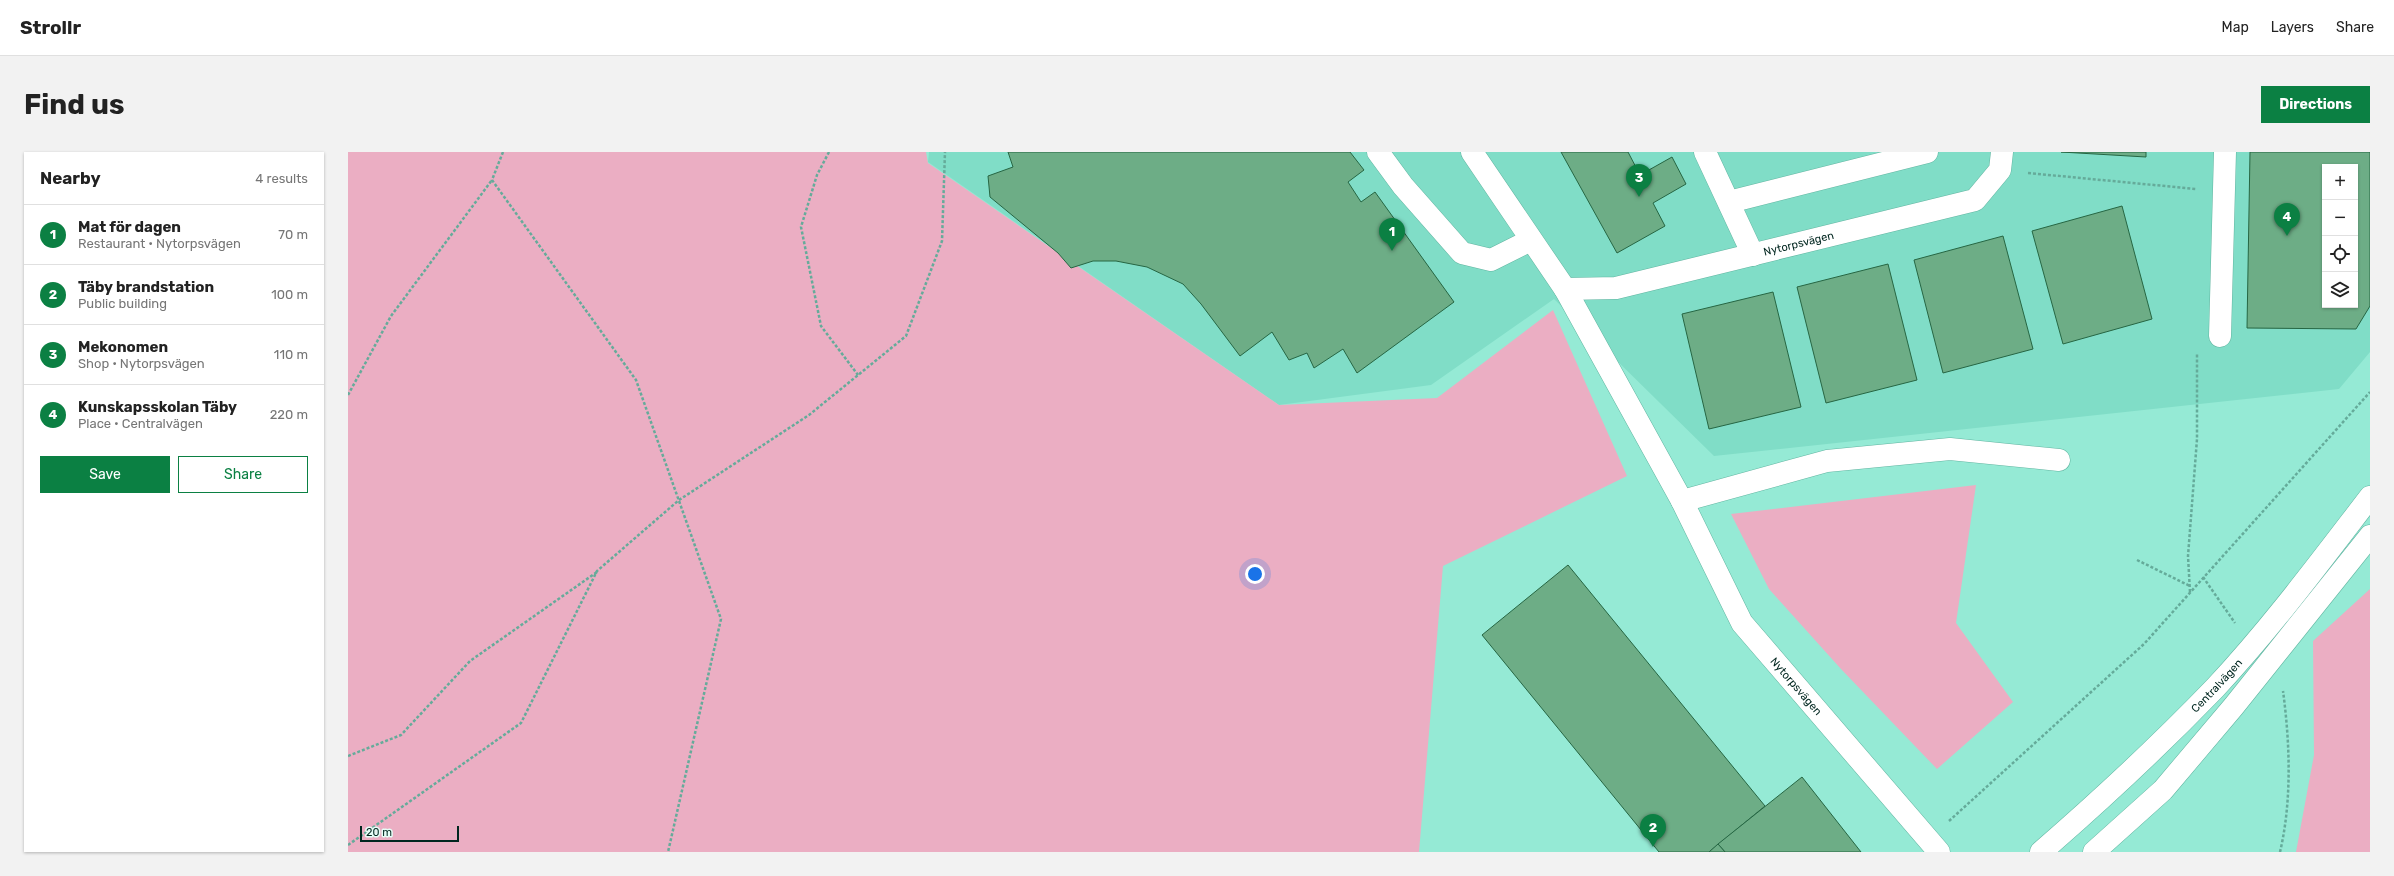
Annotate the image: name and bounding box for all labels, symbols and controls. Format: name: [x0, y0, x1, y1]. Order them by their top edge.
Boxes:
text: Strollr: [20, 16, 81, 39]
text: Map: [2222, 19, 2249, 36]
text: Layers: [2271, 19, 2314, 36]
text: Share: [2336, 19, 2374, 36]
button: Directions: [2261, 86, 2370, 123]
text: Find us: [24, 88, 124, 121]
pin: 3: [1626, 164, 1652, 197]
map controls: [2322, 164, 2358, 308]
button: +: [2322, 164, 2358, 200]
text: Nearby: [40, 168, 101, 188]
text: 4 results: [255, 171, 308, 186]
button: −: [2322, 200, 2358, 236]
pin: 4: [2274, 203, 2300, 236]
text: Mat för dagen: [78, 218, 181, 236]
pin: 1: [1379, 218, 1405, 251]
text: 1: [50, 227, 56, 242]
text: 70 m: [278, 227, 308, 242]
street label: Nytorpsvägen: [1762, 229, 1835, 259]
text: Restaurant · Nytorpsvägen: [78, 236, 241, 251]
button: locate: [2322, 236, 2358, 272]
button: layers: [2322, 272, 2358, 308]
text: Täby brandstation: [78, 278, 214, 296]
text: 2: [49, 287, 57, 302]
text: 100 m: [271, 287, 308, 302]
text: Public building: [78, 296, 167, 311]
text: Mekonomen: [78, 338, 168, 356]
text: 3: [49, 347, 57, 362]
text: 110 m: [274, 347, 308, 362]
text: Shop · Nytorpsvägen: [78, 356, 205, 371]
text: Kunskapsskolan Täby: [78, 398, 237, 416]
text: 4: [49, 407, 57, 422]
text: 220 m: [270, 407, 308, 422]
text: Place · Centralvägen: [78, 416, 203, 431]
button: Save: [40, 456, 170, 493]
button: Share: [178, 456, 308, 493]
your location: [1245, 564, 1265, 584]
street label: Nytorpsvägen: [1768, 655, 1824, 718]
street label: Centralvägen: [2189, 656, 2245, 715]
pin: 2: [1640, 814, 1666, 847]
scale bar: [360, 824, 459, 843]
text: 20 m: [366, 826, 392, 839]

